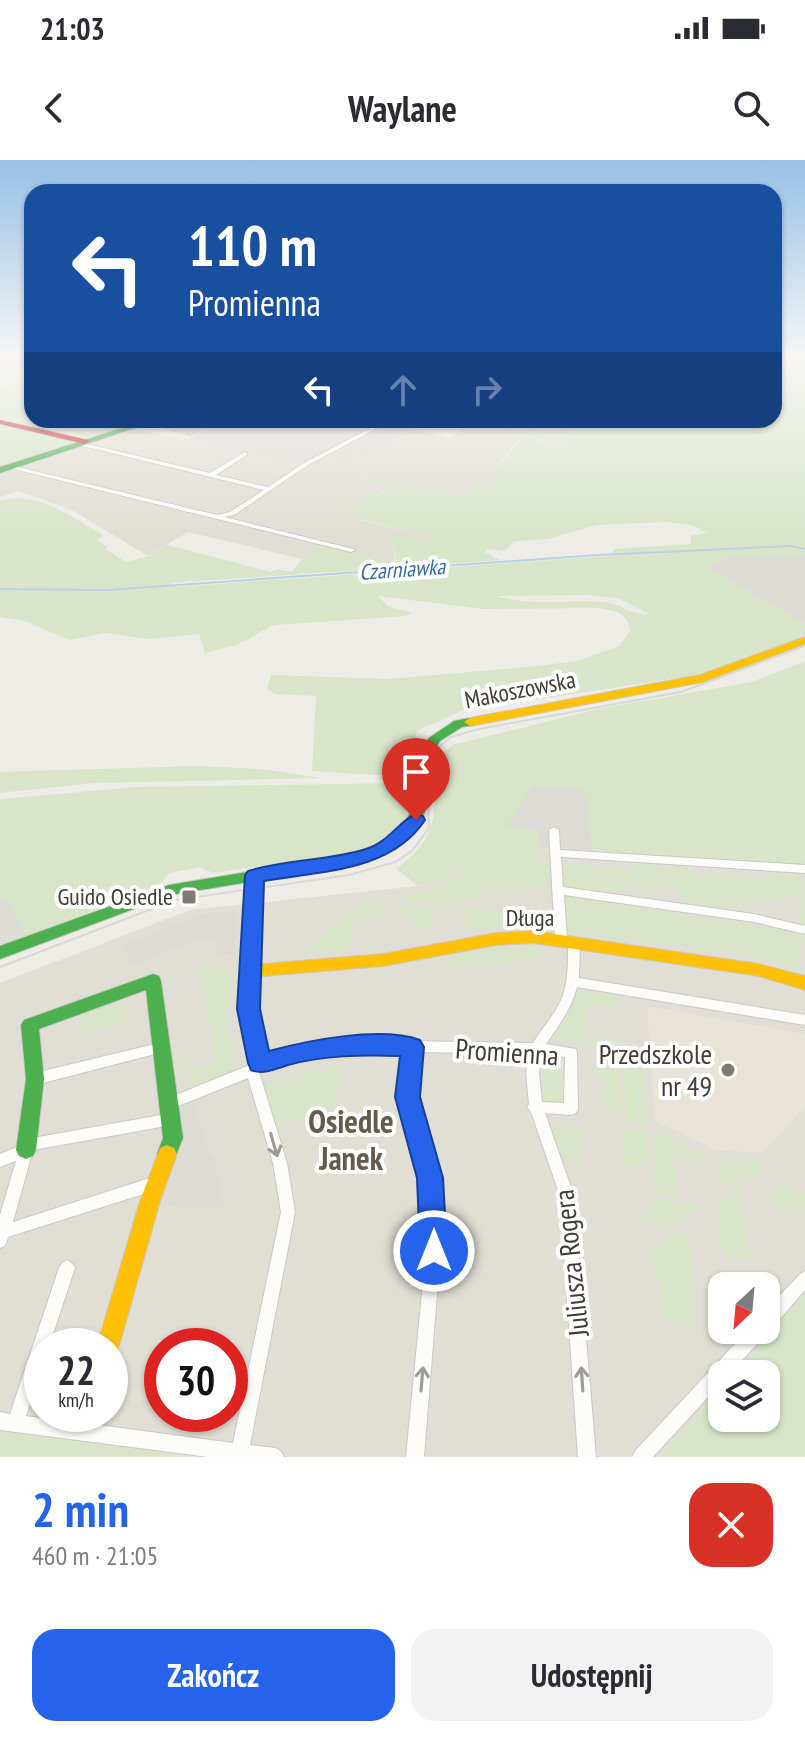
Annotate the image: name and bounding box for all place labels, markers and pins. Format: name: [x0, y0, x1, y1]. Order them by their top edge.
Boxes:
pin: [382, 738, 450, 820]
place label: Guido Osiedle: [57, 881, 173, 912]
marker: Guido Osiedle: [180, 888, 198, 906]
place label: Przedszkole nr 49: [599, 1035, 712, 1104]
marker: Przedszkole nr 49: [719, 1061, 737, 1079]

